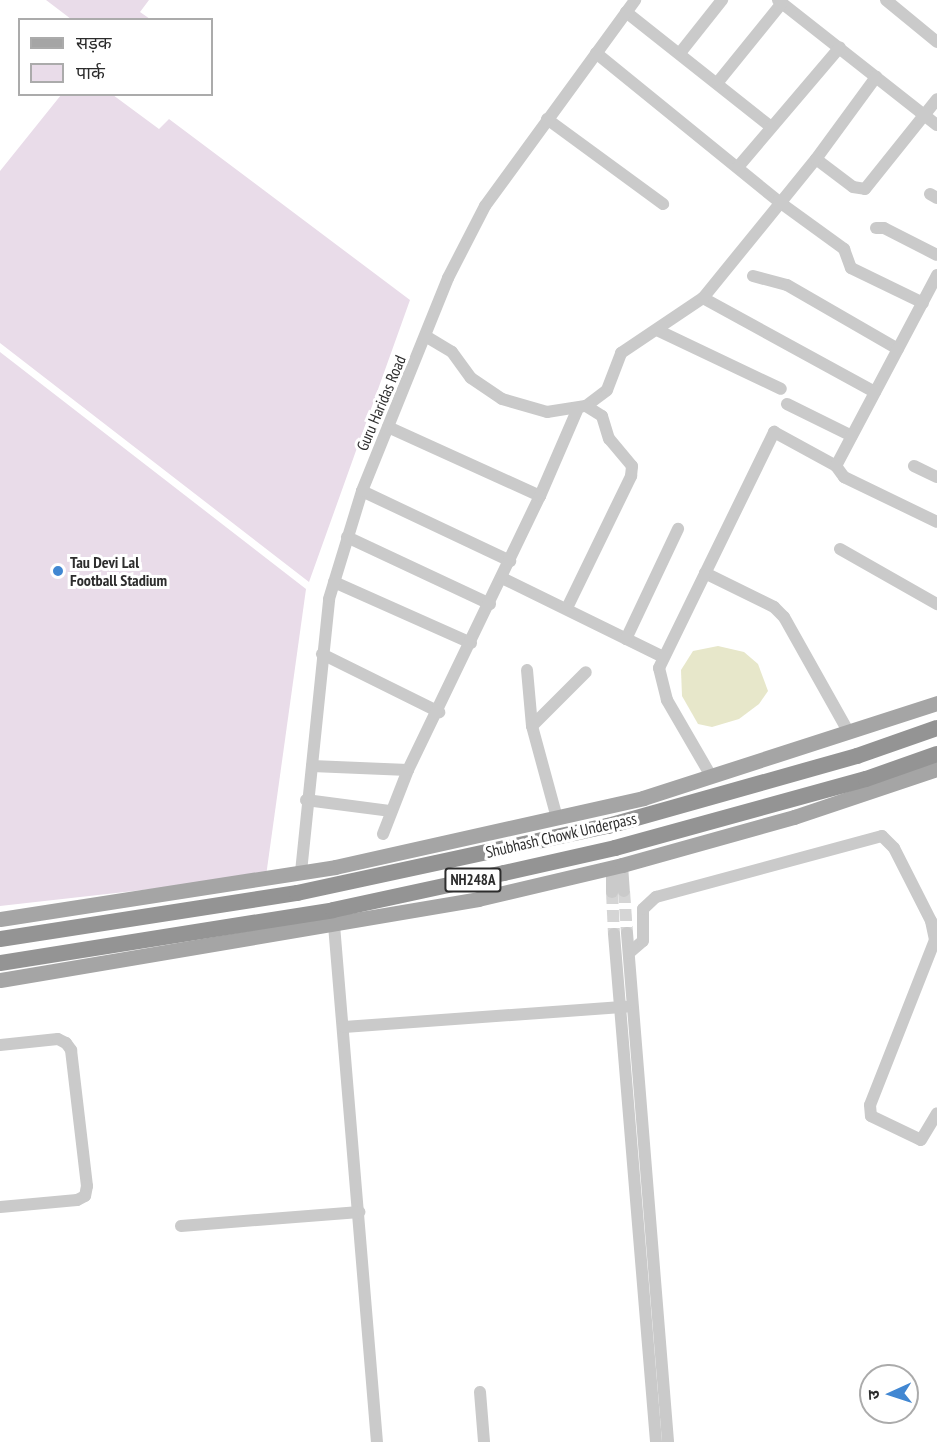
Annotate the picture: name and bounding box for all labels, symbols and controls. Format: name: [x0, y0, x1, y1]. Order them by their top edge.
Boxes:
legend: [18, 18, 213, 96]
text: सड़क: [76, 31, 112, 54]
text: पार्क: [76, 61, 105, 84]
street label: Guru Haridas Road: [352, 352, 410, 454]
place label: Tau Devi Lal Football Stadium: [70, 552, 167, 590]
marker: Tau Devi Lal Football Stadium: [51, 564, 65, 578]
street label: Shubhash Chowk Underpass: [483, 808, 639, 862]
road number: NH248A: [443, 868, 503, 892]
north arrow: [859, 1364, 919, 1424]
text: उ: [863, 1390, 883, 1400]

